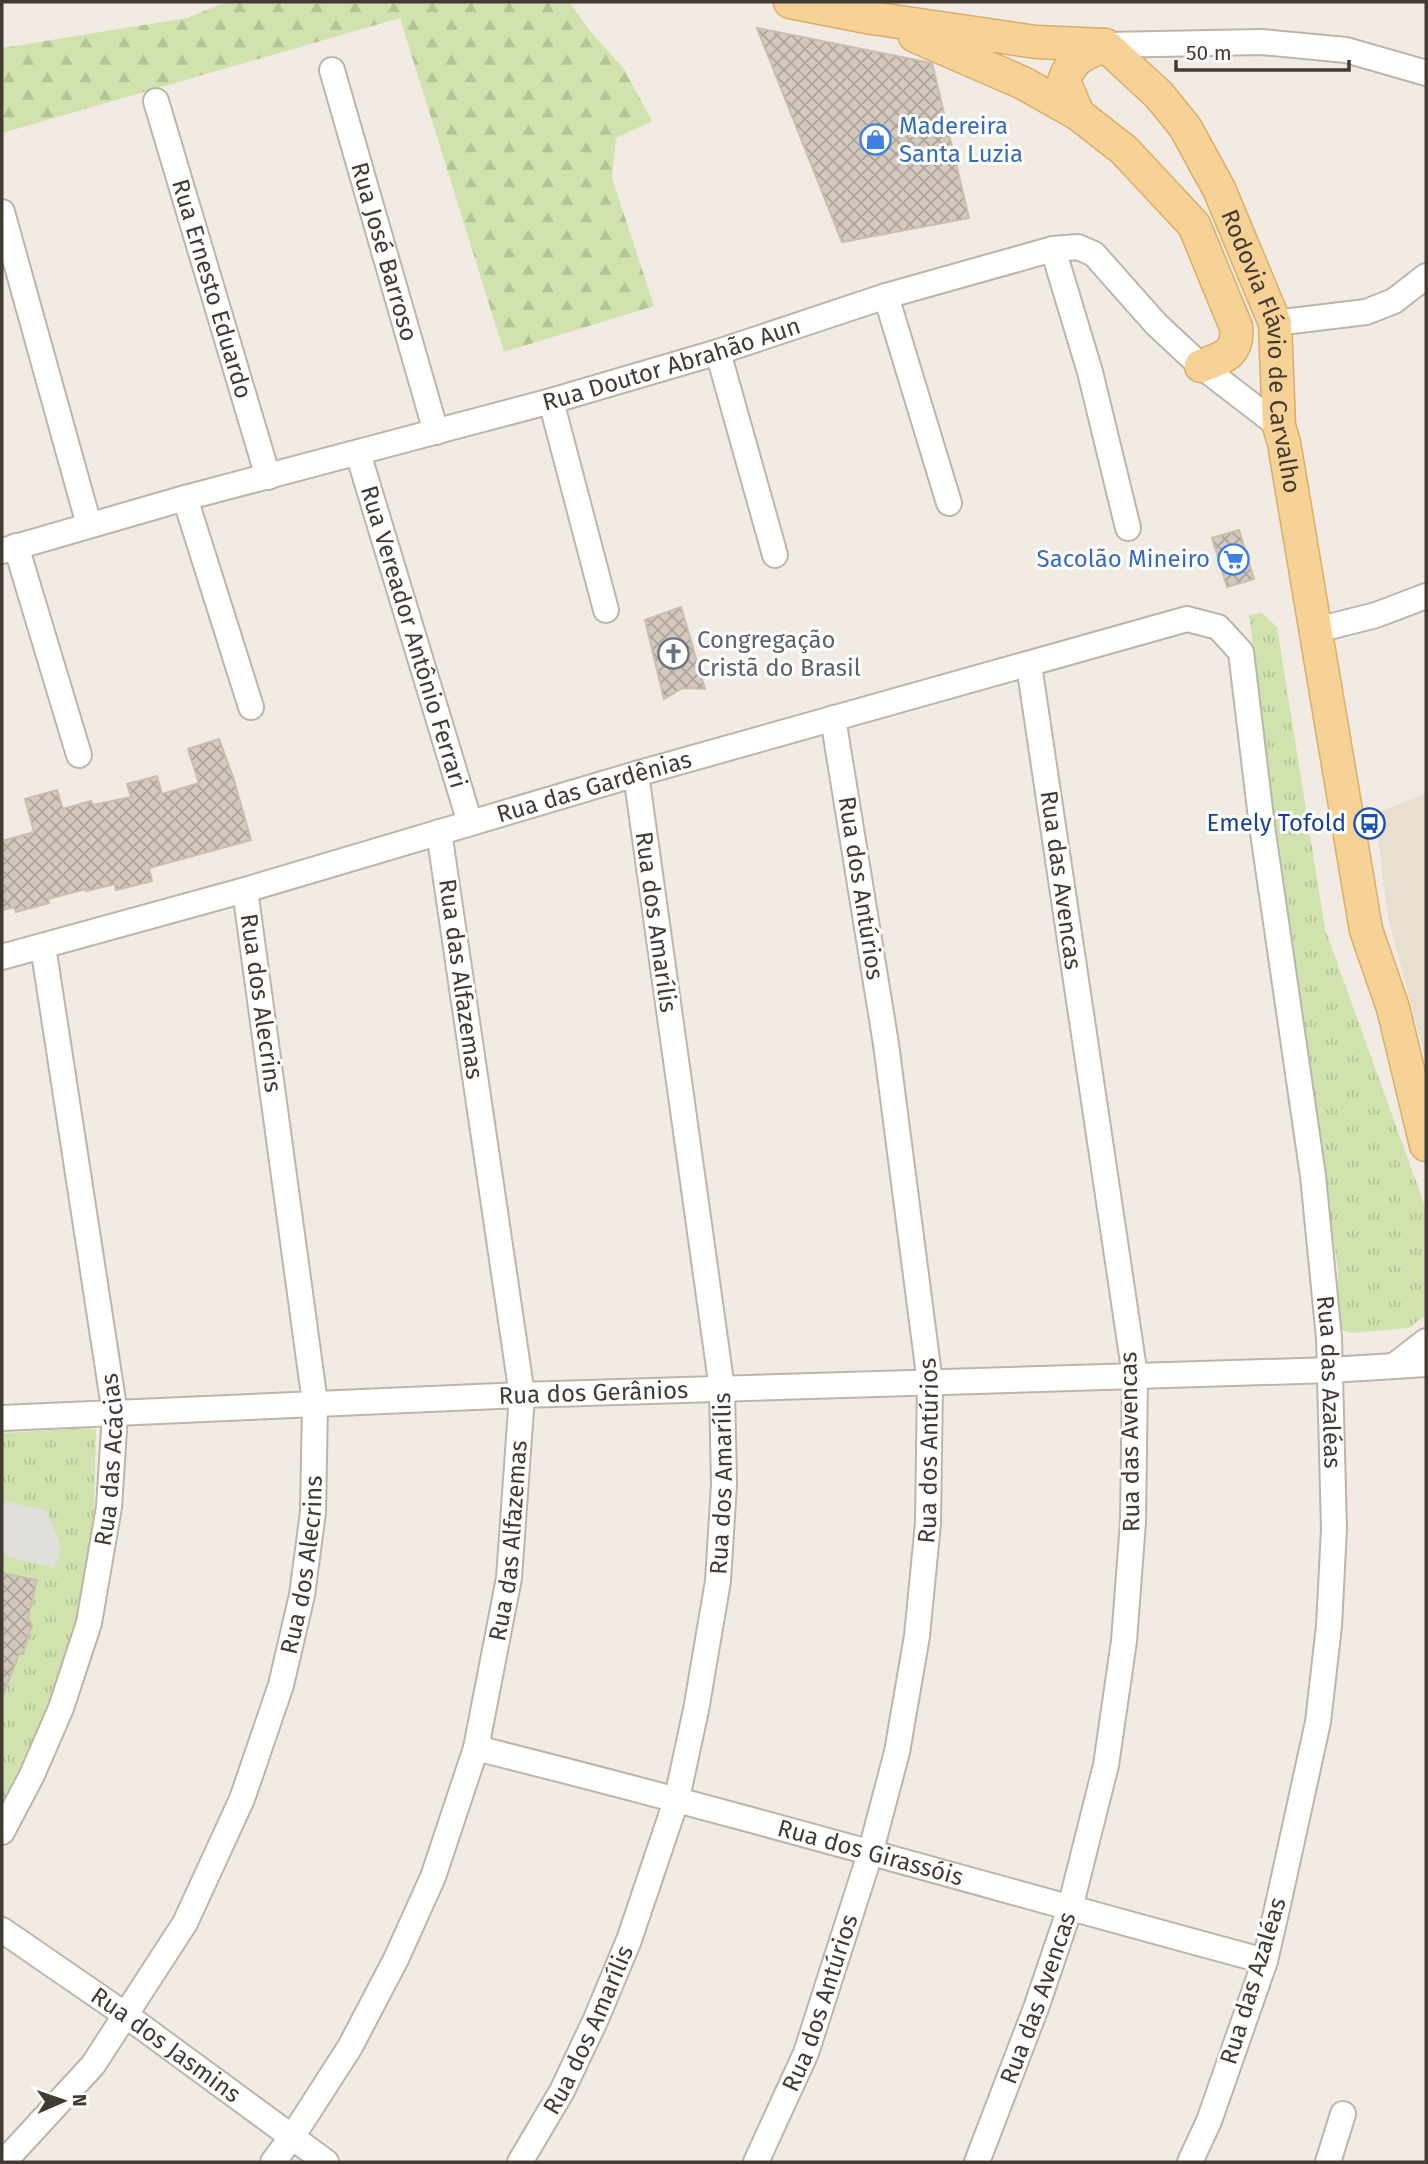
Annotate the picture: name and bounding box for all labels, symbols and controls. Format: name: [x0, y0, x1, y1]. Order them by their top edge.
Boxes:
scale bar: [1176, 28, 1349, 72]
text: 50 m: [1186, 40, 1232, 66]
place label: Madereira Santa Luzia: [899, 112, 1023, 168]
shop icon: Madereira Santa Luzia: [859, 123, 893, 157]
street label: Rua José Barroso: [345, 159, 423, 344]
street label: Rua Ernesto Eduardo: [166, 176, 258, 402]
street label: Rodovia Flávio de Carvalho: [1215, 205, 1306, 495]
street label: Rua Doutor Abrahão Aun: [539, 312, 804, 417]
street label: Rua Vereador Antônio Ferrari: [355, 482, 473, 791]
supermarket icon: Sacolão Mineiro: [1216, 542, 1250, 576]
place label: Sacolão Mineiro: [1037, 545, 1210, 573]
place label: Congregação Cristã do Brasil: [697, 626, 861, 682]
church icon: Congregação Cristã do Brasil: [657, 637, 691, 671]
street label: Rua das Gardênias: [493, 745, 695, 829]
street label: Rua das Avencas: [1035, 789, 1087, 971]
street label: Rua dos Antúrios: [833, 794, 889, 982]
bus stop icon: Emely Tofold: [1352, 806, 1386, 840]
place label: Emely Tofold: [1207, 809, 1346, 837]
street label: Rua dos Amarílis: [629, 830, 683, 1014]
street label: Rua das Alfazemas: [433, 877, 489, 1081]
street label: Rua dos Alecrins: [235, 912, 287, 1094]
street label: Rua das Azaléas: [1311, 1294, 1346, 1469]
street label: Rua das Avencas: [1114, 1352, 1146, 1532]
street label: Rua dos Antúrios: [912, 1356, 944, 1545]
street label: Rua das Acácias: [89, 1372, 129, 1548]
street label: Rua dos Gerânios: [498, 1376, 689, 1410]
street label: Rua dos Amarílis: [704, 1392, 738, 1576]
street label: Rua das Alfazemas: [483, 1439, 533, 1643]
street label: Rua dos Alecrins: [275, 1475, 328, 1657]
street label: Rua dos Girassóis: [774, 1814, 966, 1891]
street label: Rua das Azaléas: [1214, 1894, 1292, 2068]
street label: Rua das Avencas: [994, 1908, 1082, 2088]
street label: Rua dos Antúrios: [776, 1911, 864, 2096]
street label: Rua dos Amarílis: [537, 1941, 639, 2119]
street label: Rua dos Jasmins: [86, 1981, 246, 2108]
north arrow: [28, 2066, 98, 2136]
text: N: [68, 2094, 91, 2107]

